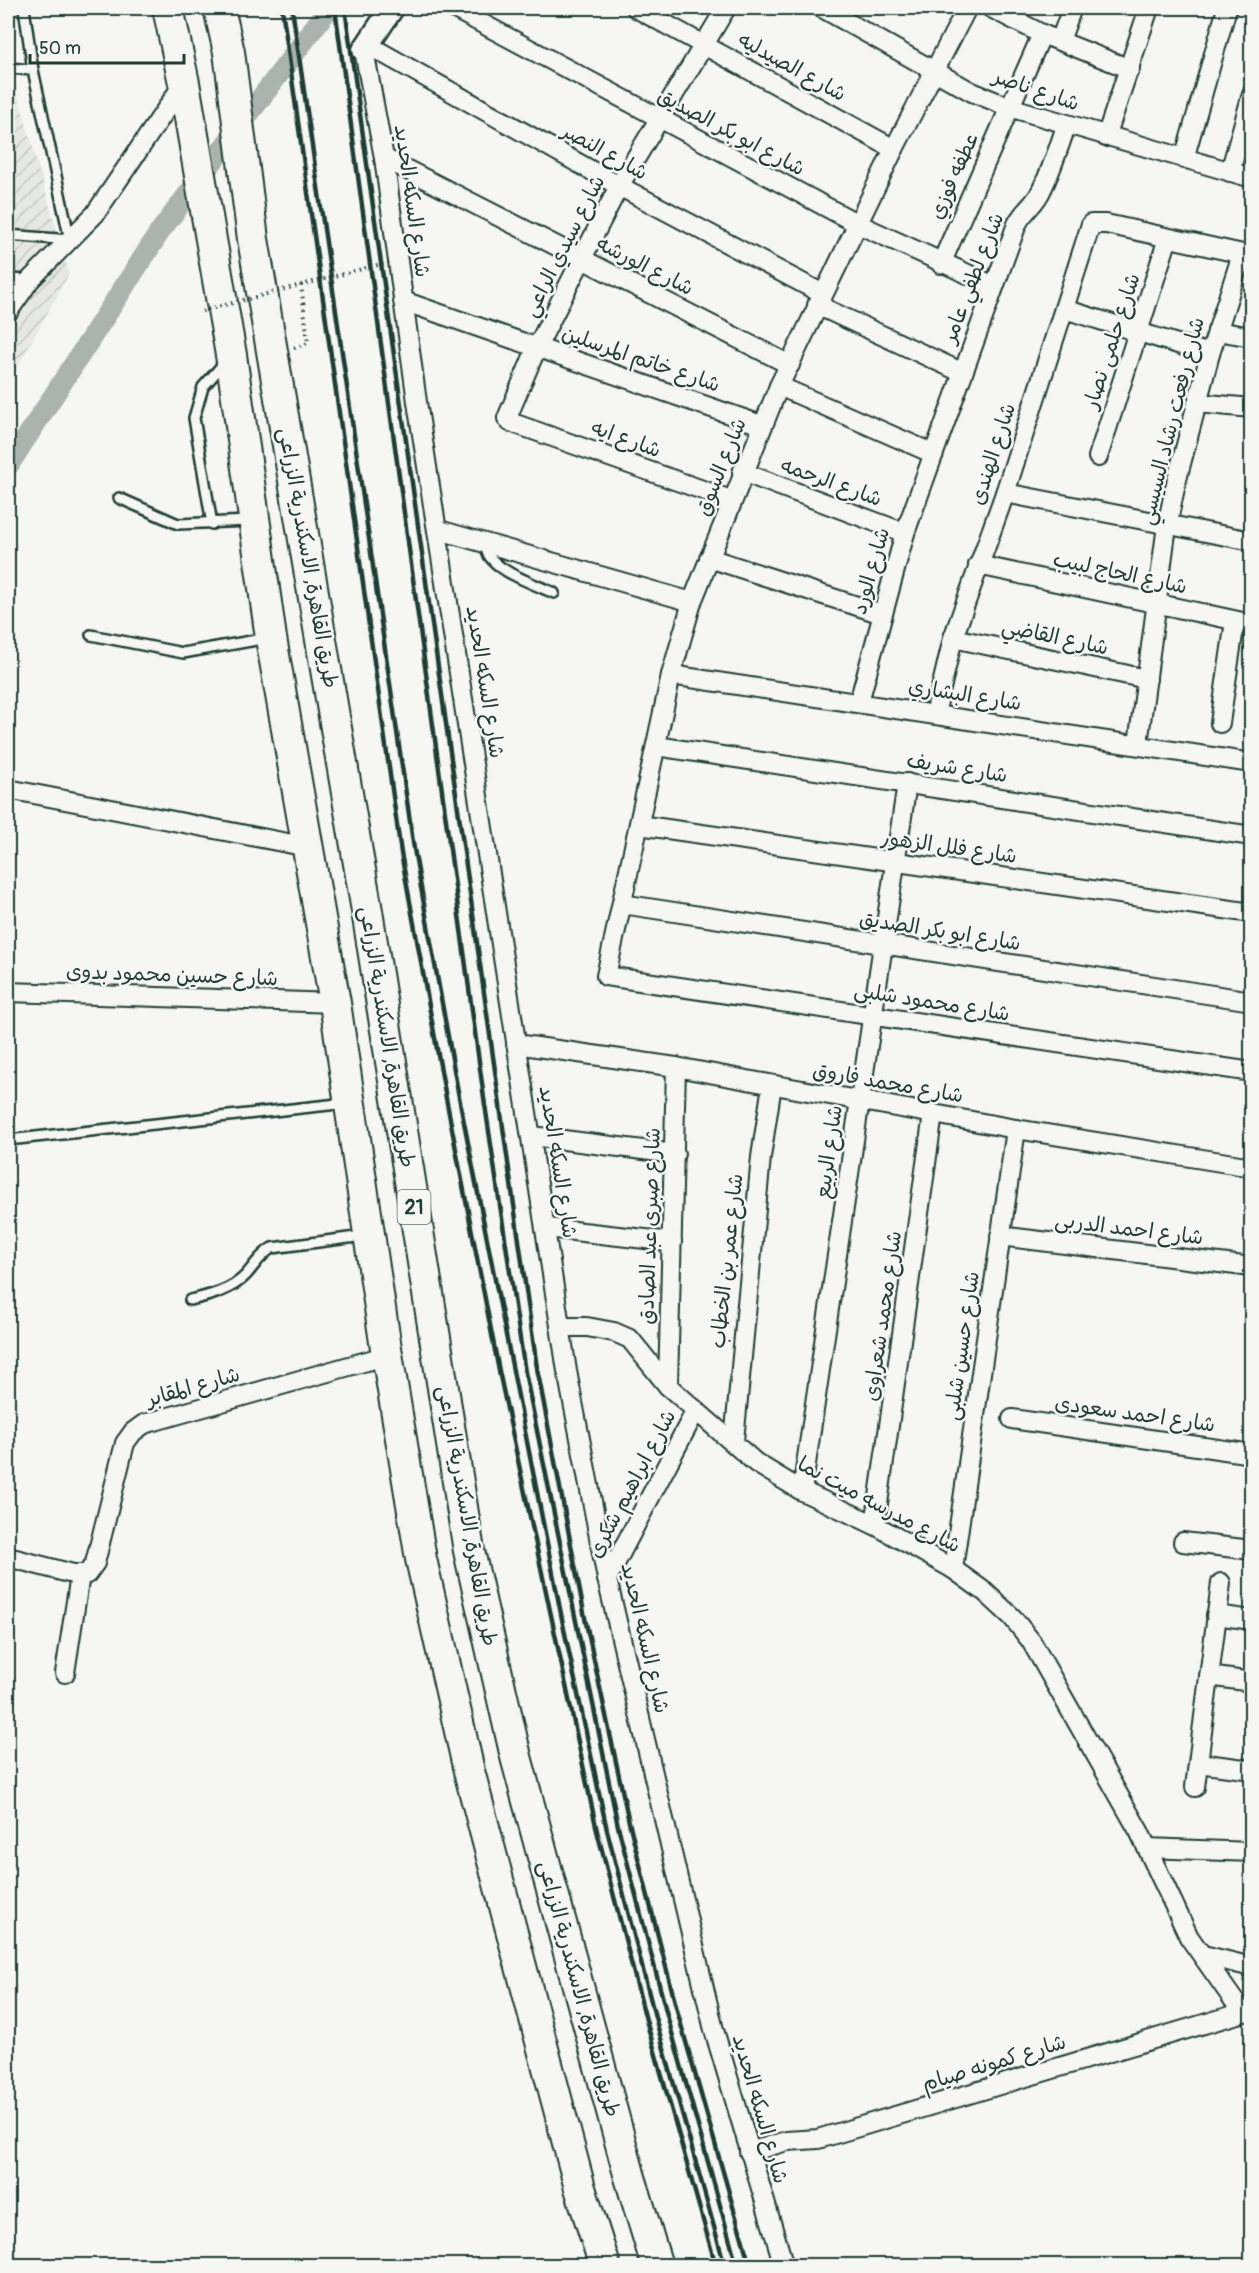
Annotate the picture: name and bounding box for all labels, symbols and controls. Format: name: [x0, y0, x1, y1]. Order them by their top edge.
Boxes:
street label: شارع الصيدليه: [733, 26, 851, 109]
scale bar: [30, 27, 184, 65]
text: 50 m: [39, 37, 81, 60]
street label: شارع ناصر: [987, 62, 1083, 118]
street label: شارع ابو بكر الصديق: [652, 82, 809, 183]
street label: شارع النصر: [555, 117, 653, 187]
street label: شارع السكه الحديد: [387, 123, 436, 279]
street label: عطفه فوزي: [923, 129, 986, 224]
street label: شارع سيدي الراعي: [517, 171, 616, 324]
street label: شارع لطفي عامر: [935, 209, 1015, 351]
street label: شارع الورشه: [591, 230, 698, 303]
street label: شارع حلمى نصار: [1077, 270, 1148, 414]
street label: شارع رفعت رشاد السيسي: [1133, 314, 1216, 529]
street label: شارع خاتم المرسلين: [558, 319, 724, 401]
street label: شارع الهندى: [964, 399, 1023, 509]
street label: شارع ايه: [587, 414, 665, 465]
street label: شارع السوق: [689, 414, 754, 520]
street label: طريق القاهرة, الاسكندرية الزراعى: [272, 426, 344, 690]
street label: شارع الرحمه: [776, 451, 886, 514]
street label: شارع الورد: [846, 524, 897, 618]
street label: شارع الحاج لبيب: [1050, 546, 1189, 601]
street label: شارع السكه الحديد: [459, 604, 510, 760]
street label: شارع القاضي: [998, 613, 1111, 666]
street label: شارع البشاري: [906, 673, 1024, 718]
street label: شارع شريف: [905, 747, 1009, 790]
street label: شارع فلل الزهور: [878, 824, 1019, 871]
street label: طريق القاهرة, الاسكندرية الزراعى: [353, 904, 421, 1170]
street label: شارع ابو بكر الصديق: [857, 905, 1023, 958]
street label: شارع حسين محمود بدوى: [65, 958, 279, 993]
street label: شارع محمود شلبى: [852, 976, 1012, 1029]
street label: شارع محمد فاروق: [810, 1056, 965, 1111]
street label: شارع السكه الحديد: [532, 1084, 583, 1240]
street label: شارع الربيع: [809, 1103, 850, 1201]
street label: شارع صبرى عبد الصادق: [633, 1127, 668, 1325]
street label: شارع عمر بن الخطاب: [704, 1172, 751, 1350]
road number: 21: [398, 1190, 430, 1224]
street label: شارع احمد الدربى: [1053, 1206, 1205, 1253]
street label: شارع محمد شعراوى: [858, 1229, 909, 1403]
street label: شارع حسين شلبى: [938, 1270, 987, 1422]
street label: شارع المقابر: [141, 1361, 243, 1415]
street label: طريق القاهرة, الاسكندرية الزراعى: [431, 1384, 503, 1648]
street label: شارع احمد سعودى: [1053, 1389, 1217, 1440]
street label: شارع ابراهيم شكرى: [582, 1405, 684, 1564]
street label: شارع مدرسه ميت نما: [792, 1451, 965, 1560]
street label: شارع السكه الحديد: [614, 1560, 675, 1716]
street label: طريق القاهرة, الاسكندرية الزراعى: [532, 1858, 626, 2120]
street label: شارع كمونه صيام: [919, 2028, 1070, 2100]
street label: شارع السكه الحديد: [725, 2031, 794, 2187]

